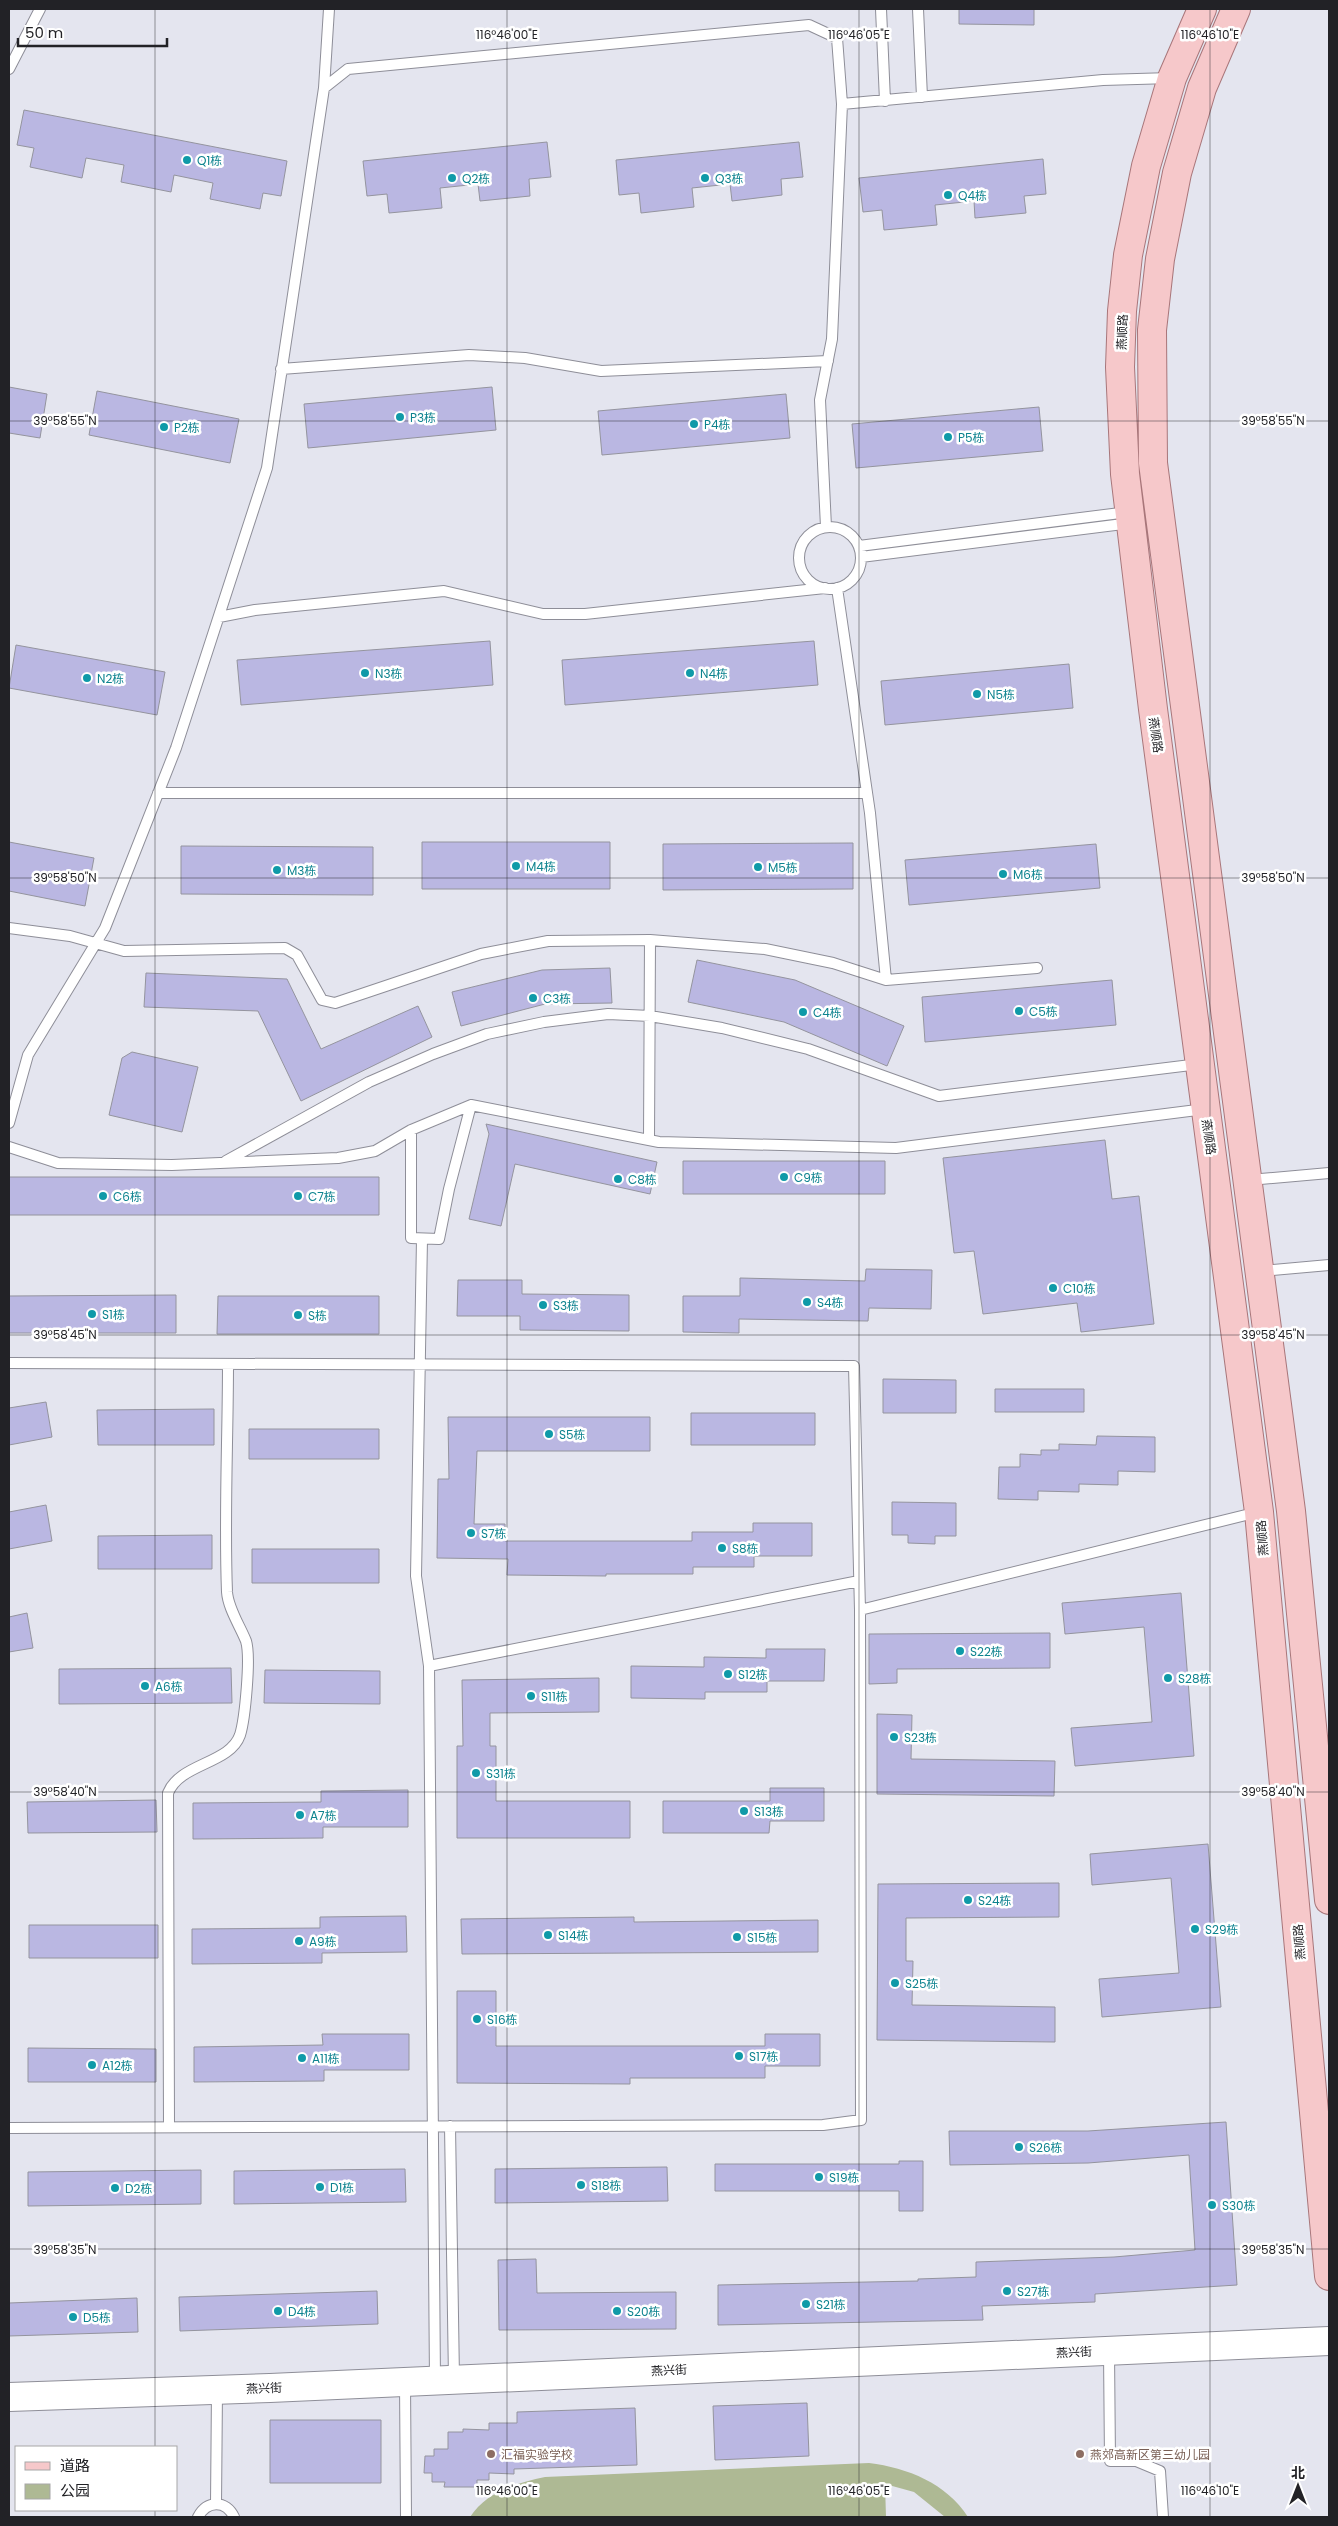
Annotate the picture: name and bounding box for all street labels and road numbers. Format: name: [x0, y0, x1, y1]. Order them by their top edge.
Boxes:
street label: 燕顺路: [1113, 314, 1131, 350]
street label: 燕顺路: [1145, 716, 1167, 754]
street label: 燕顺路: [1198, 1118, 1220, 1156]
street label: 燕顺路: [1252, 1519, 1272, 1557]
street label: 燕顺路: [1289, 1923, 1309, 1961]
street label: 燕兴街: [1056, 2343, 1092, 2361]
street label: 燕兴街: [651, 2361, 687, 2379]
street label: 燕兴街: [246, 2379, 282, 2397]

